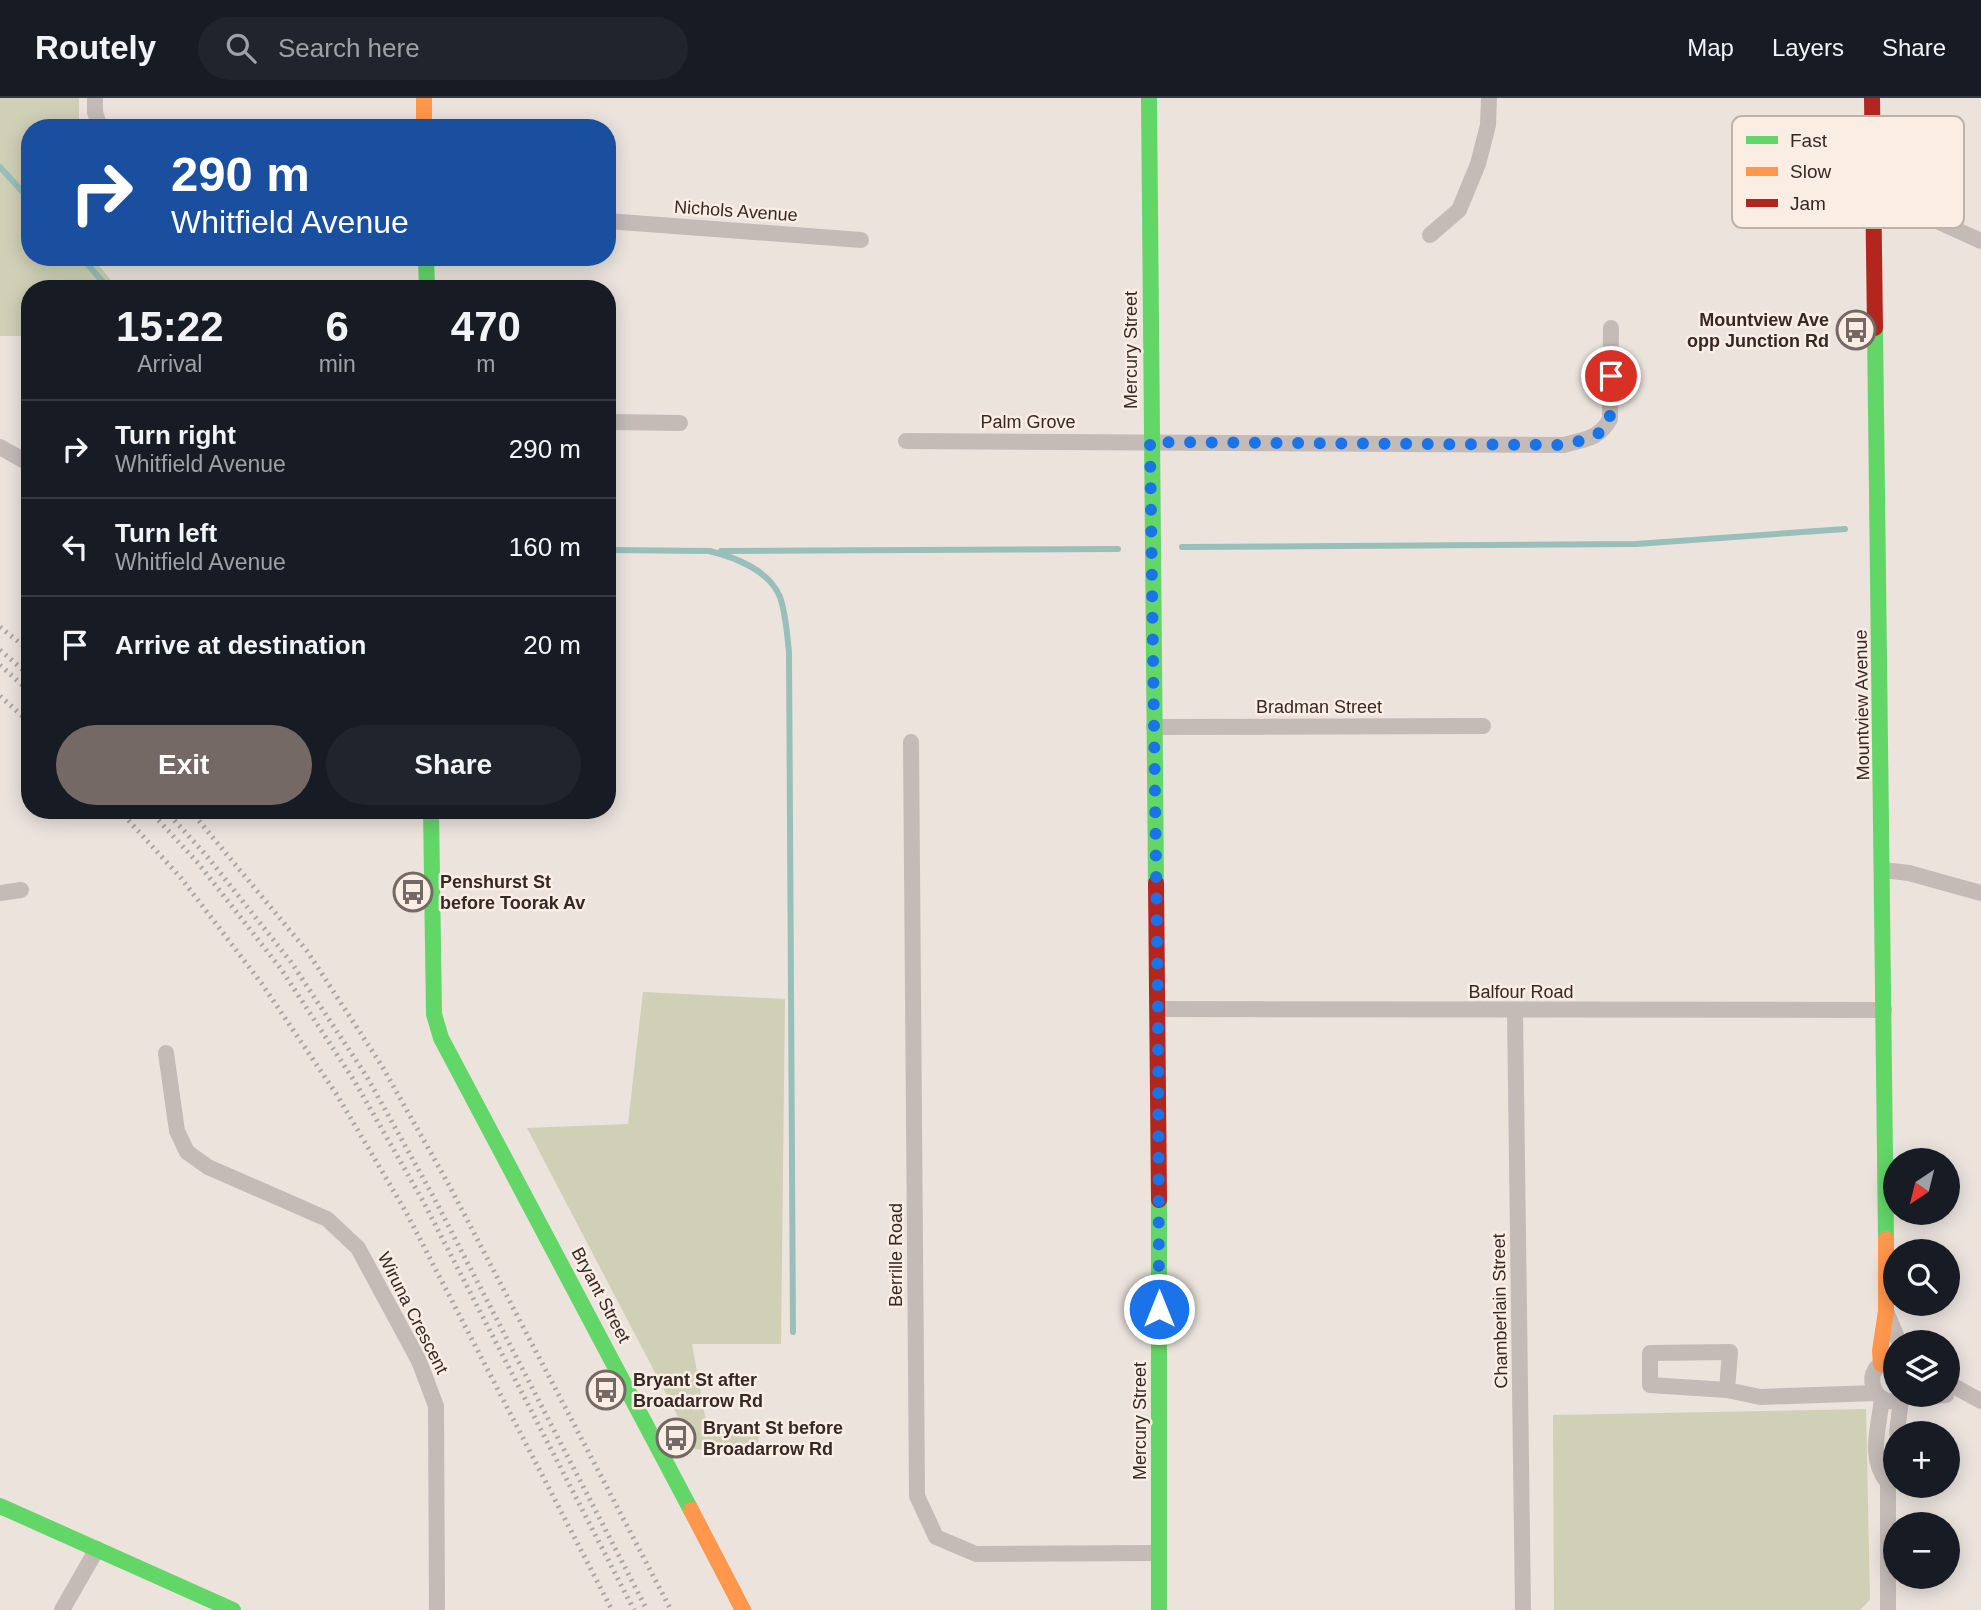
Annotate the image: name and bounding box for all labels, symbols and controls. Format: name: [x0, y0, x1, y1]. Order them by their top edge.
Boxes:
search box: [198, 17, 688, 80]
text: Routely: [35, 29, 156, 66]
icon: search: [222, 29, 260, 67]
text: Search here: [278, 33, 420, 63]
text: Map: [1687, 34, 1734, 61]
text: Layers: [1772, 34, 1844, 61]
text: Share: [1882, 34, 1946, 61]
legend: [1732, 116, 1964, 228]
text: Fast: [1790, 130, 1828, 151]
icon: right: [56, 147, 147, 238]
text: 290 m: [171, 147, 310, 201]
text: Slow: [1790, 161, 1831, 182]
text: Jam: [1790, 193, 1826, 214]
street label: Nichols Avenue: [674, 197, 798, 225]
text: Whitfield Avenue: [171, 204, 409, 240]
street label: Mercury Street: [1121, 291, 1141, 409]
text: 15:22: [116, 303, 224, 350]
text: 6: [325, 303, 349, 350]
text: 470: [451, 303, 521, 350]
bus stop icon: Mountview Ave opp Junction Rd: [1835, 309, 1877, 351]
place label: Mountview Ave opp Junction Rd: [1687, 310, 1829, 351]
pin: [1581, 346, 1641, 406]
text: Arrival: [137, 351, 202, 377]
text: min: [319, 351, 356, 377]
text: m: [476, 351, 495, 377]
icon: arrive: [1592, 357, 1630, 395]
street label: Palm Grove: [980, 412, 1076, 432]
text: Turn right: [115, 420, 236, 450]
icon: right: [56, 430, 94, 468]
text: 290 m: [509, 434, 581, 464]
text: Whitfield Avenue: [115, 451, 286, 477]
text: Turn left: [115, 518, 217, 548]
icon: left: [56, 528, 94, 566]
text: 160 m: [509, 532, 581, 562]
text: Whitfield Avenue: [115, 549, 286, 575]
icon: arrive: [56, 626, 94, 664]
street label: Mountview Avenue: [1851, 629, 1873, 781]
text: Arrive at destination: [115, 630, 366, 660]
text: 20 m: [523, 630, 581, 660]
street label: Bradman Street: [1256, 697, 1382, 717]
button: Exit: [56, 725, 312, 805]
button: Share: [326, 725, 581, 805]
bus stop icon: Penshurst St before Toorak Av: [392, 871, 434, 913]
place label: Penshurst St before Toorak Av: [440, 872, 585, 913]
street label: Balfour Road: [1468, 982, 1574, 1002]
north arrow: [1883, 1148, 1960, 1225]
map controls: [1883, 1148, 1960, 1589]
street label: Berrille Road: [886, 1203, 906, 1307]
street label: Chamberlain Street: [1489, 1233, 1511, 1389]
button: search: [1883, 1239, 1960, 1316]
street label: Bryant Street: [568, 1244, 634, 1346]
street label: Wiruna Crescent: [374, 1249, 452, 1377]
position arrow: [1122, 1272, 1196, 1346]
button: layers: [1883, 1330, 1960, 1407]
street label: Mercury Street: [1130, 1362, 1150, 1480]
bus stop icon: Bryant St after Broadarrow Rd: [585, 1369, 627, 1411]
place label: Bryant St after Broadarrow Rd: [633, 1370, 763, 1411]
bus stop icon: Bryant St before Broadarrow Rd: [655, 1417, 697, 1459]
place label: Bryant St before Broadarrow Rd: [703, 1418, 843, 1459]
button: +: [1883, 1421, 1960, 1498]
button: −: [1883, 1512, 1960, 1589]

